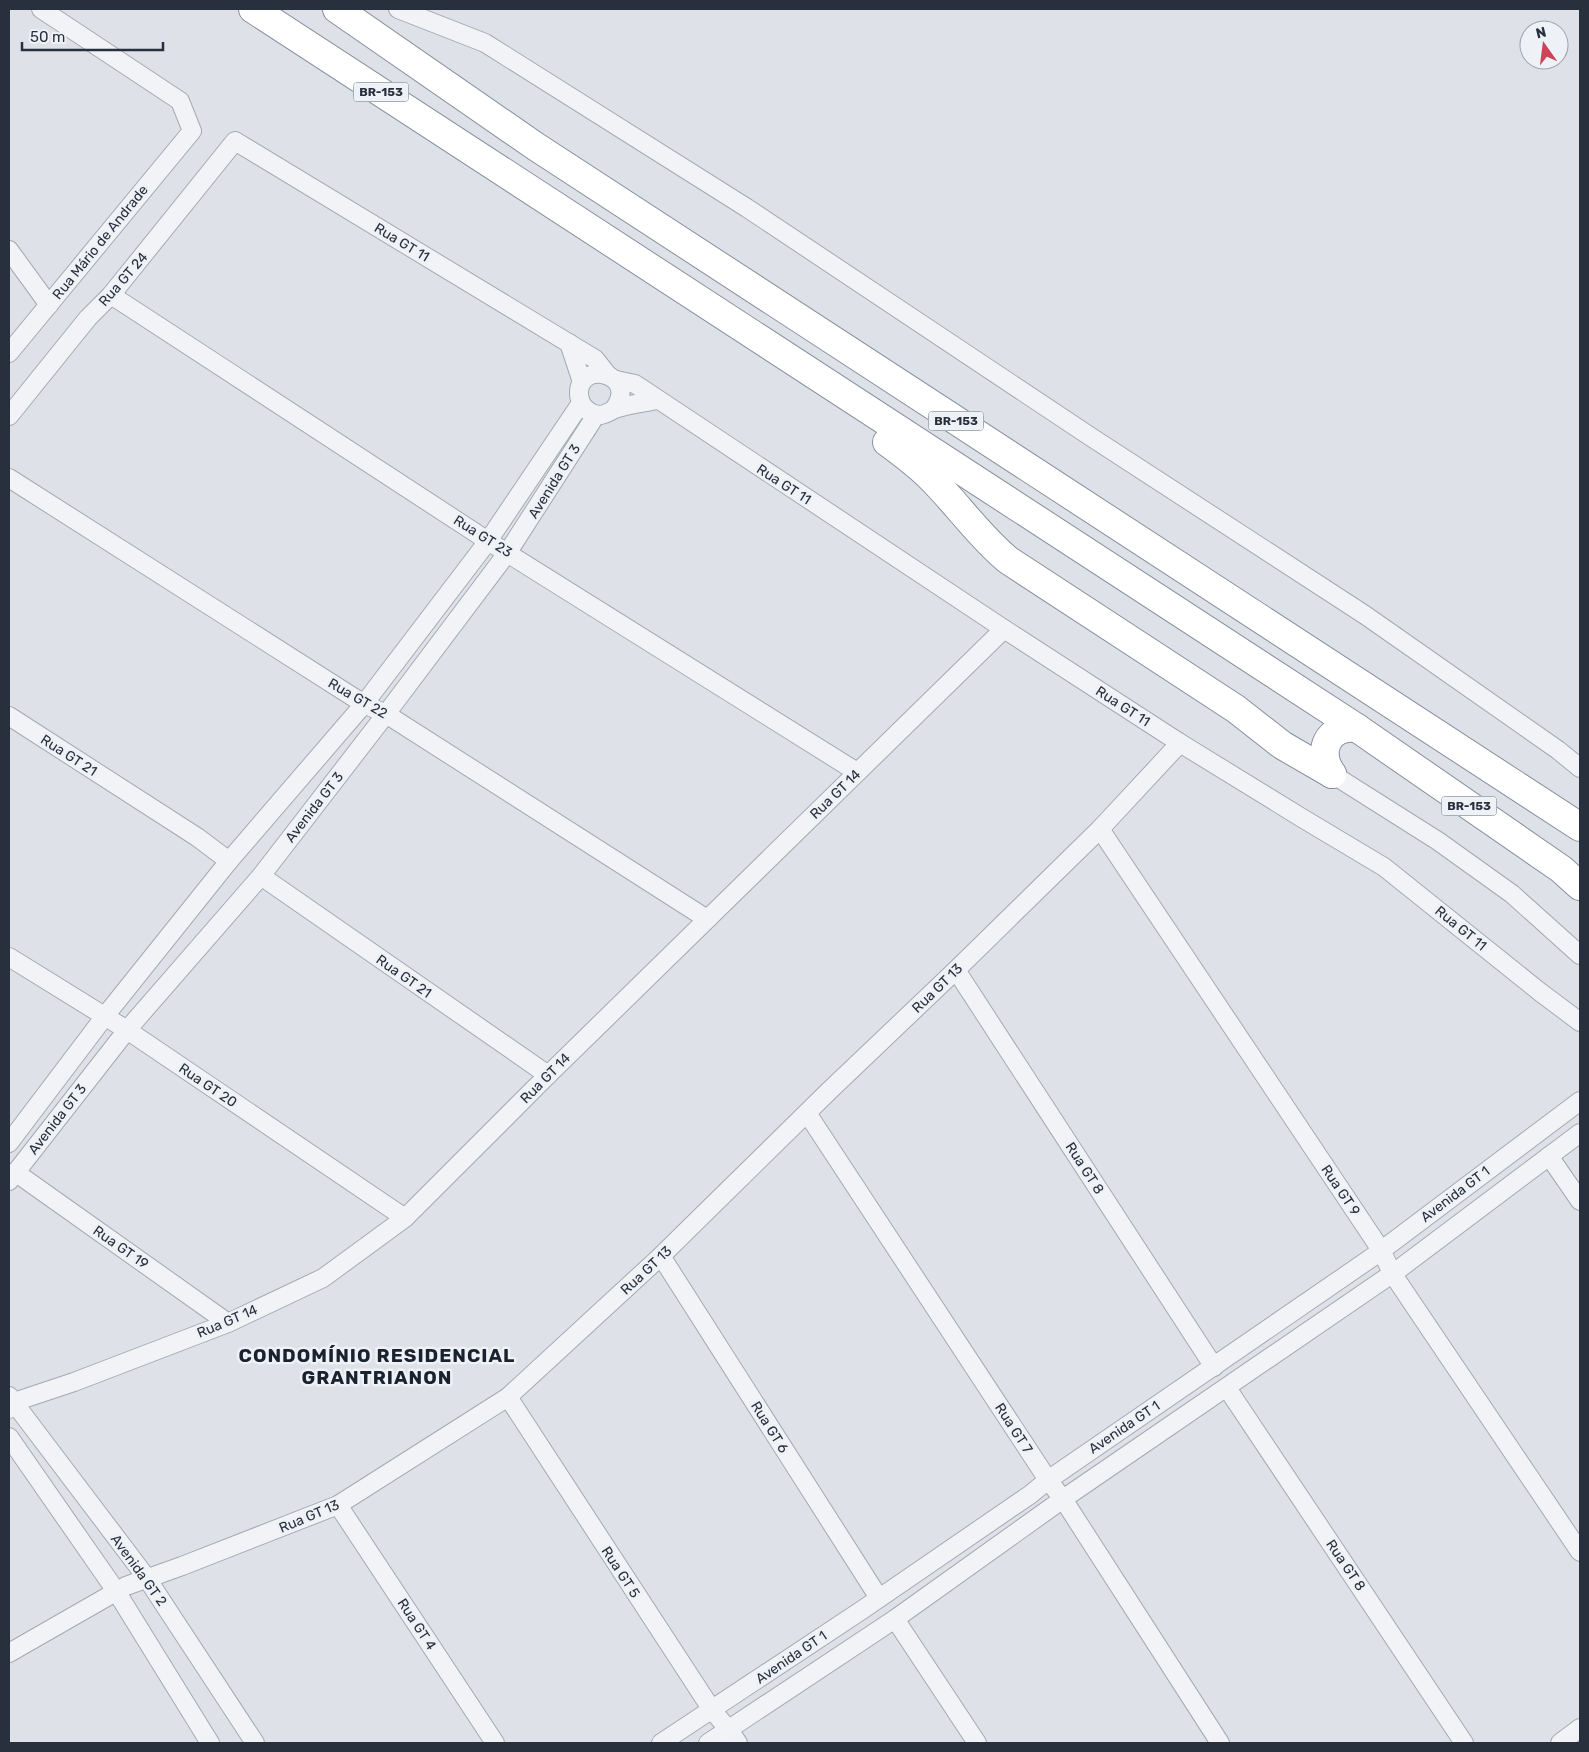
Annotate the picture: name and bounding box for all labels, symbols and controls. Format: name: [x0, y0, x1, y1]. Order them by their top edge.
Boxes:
scale bar: [22, 20, 164, 52]
north arrow: [1519, 20, 1569, 70]
text: N: [1534, 23, 1548, 42]
text: 50 m: [30, 28, 65, 46]
road number: BR-153: [354, 82, 408, 101]
street label: Rua Mário de Andrade: [49, 182, 152, 303]
street label: Rua GT 11: [371, 219, 432, 266]
street label: Rua GT 24: [95, 249, 152, 310]
road number: BR-153: [928, 412, 984, 431]
street label: Avenida GT 3: [525, 441, 584, 522]
street label: Rua GT 11: [753, 461, 814, 508]
street label: Rua GT 23: [450, 512, 515, 561]
street label: Rua GT 22: [325, 675, 390, 722]
street label: Rua GT 11: [1092, 683, 1153, 730]
street label: Rua GT 21: [37, 731, 100, 780]
street label: Rua GT 14: [806, 766, 864, 823]
street label: Avenida GT 3: [282, 769, 347, 846]
road number: BR-153: [1442, 796, 1496, 816]
street label: Rua GT 11: [1432, 902, 1490, 954]
street label: Rua GT 21: [373, 951, 435, 1002]
street label: Rua GT 13: [909, 960, 966, 1017]
street label: Rua GT 14: [517, 1049, 574, 1107]
street label: Rua GT 20: [175, 1060, 240, 1111]
street label: Avenida GT 3: [25, 1081, 90, 1158]
street label: Rua GT 8: [1062, 1139, 1108, 1197]
street label: Rua GT 9: [1317, 1162, 1364, 1219]
street label: Avenida GT 1: [1417, 1163, 1493, 1226]
street label: Rua GT 19: [90, 1222, 152, 1273]
street label: Rua GT 13: [617, 1242, 675, 1298]
street label: Rua GT 14: [194, 1301, 260, 1342]
district label: CONDOMÍNIO RESIDENCIAL GRANTRIANON: [239, 1344, 515, 1389]
street label: Avenida GT 1: [1085, 1397, 1163, 1457]
street label: Rua GT 6: [747, 1398, 792, 1456]
street label: Rua GT 7: [991, 1400, 1036, 1457]
street label: Rua GT 13: [277, 1496, 342, 1537]
street label: Avenida GT 2: [107, 1531, 170, 1609]
street label: Rua GT 8: [1322, 1536, 1369, 1594]
street label: Rua GT 5: [598, 1543, 643, 1601]
street label: Rua GT 4: [394, 1595, 440, 1653]
street label: Avenida GT 1: [752, 1627, 830, 1687]

